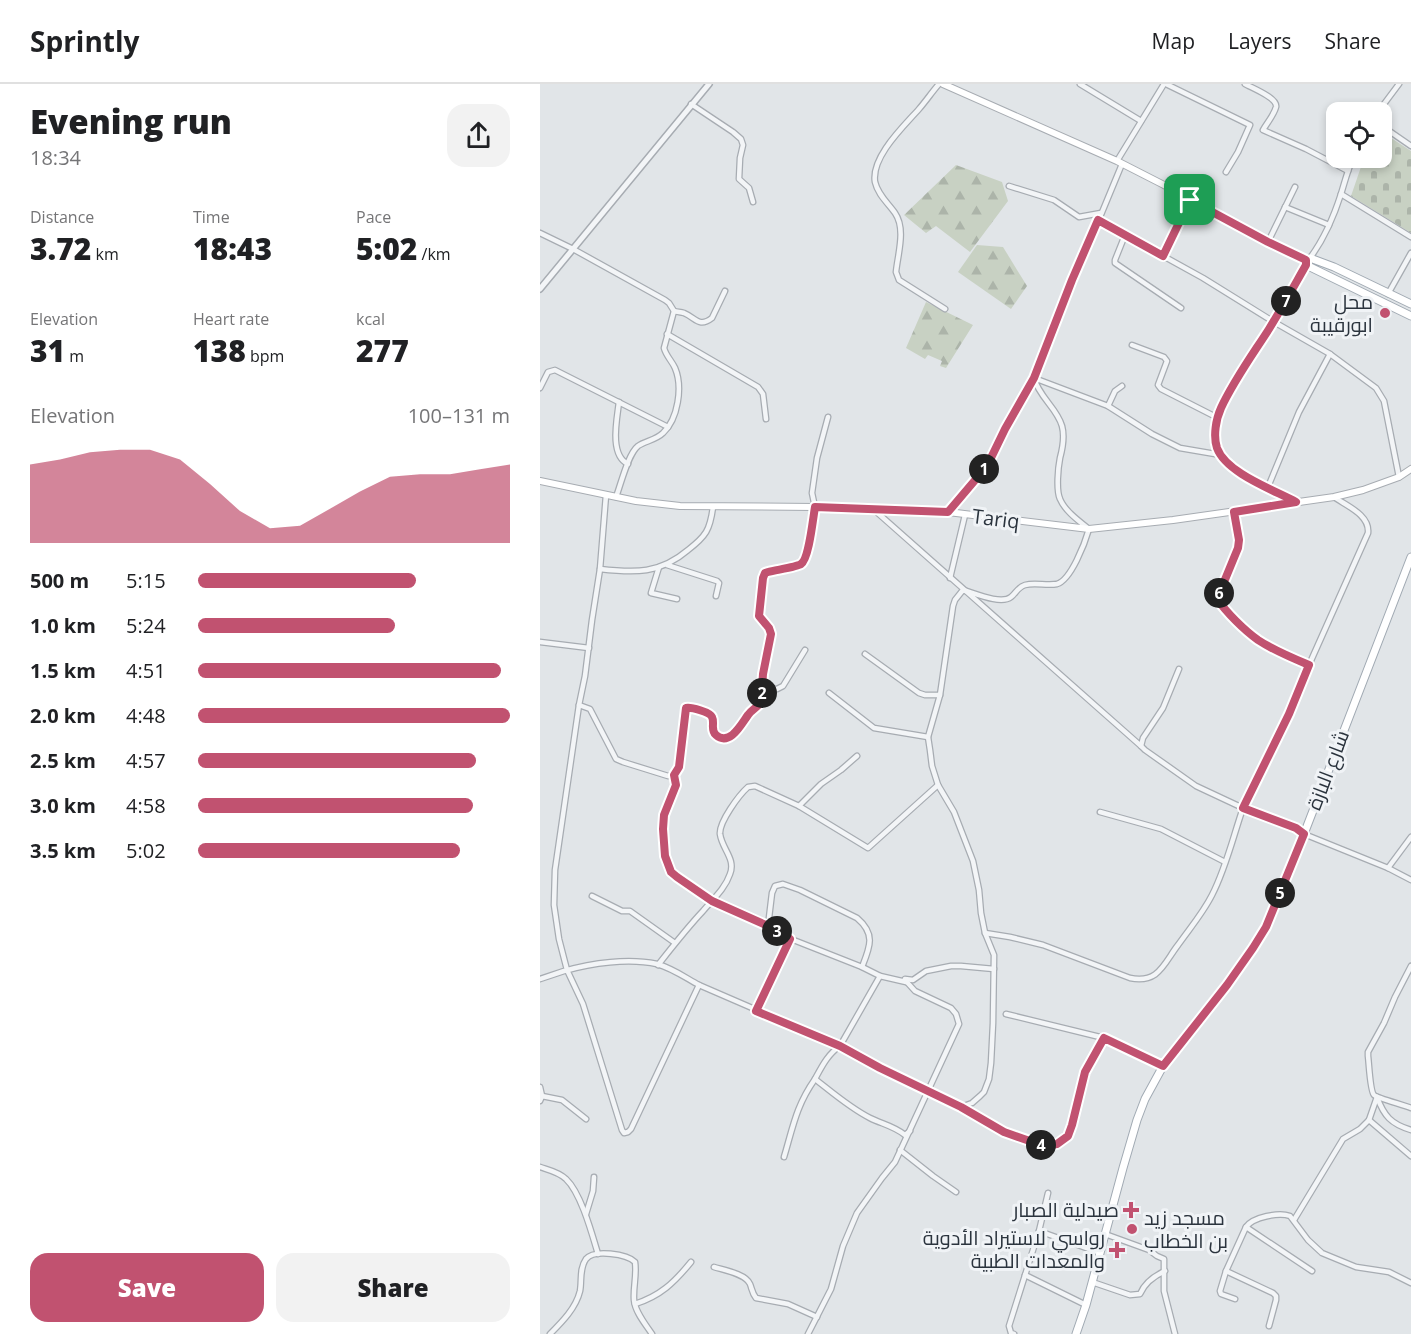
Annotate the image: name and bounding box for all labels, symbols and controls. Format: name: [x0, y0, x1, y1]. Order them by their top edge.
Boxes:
text: Sprintly: [30, 22, 139, 60]
text: Map: [1152, 27, 1195, 55]
text: Layers: [1228, 27, 1292, 55]
text: Share: [1325, 27, 1381, 55]
text: Evening run: [30, 99, 232, 144]
map controls: [1326, 102, 1392, 168]
button: locate: [1326, 102, 1392, 168]
button: share: [447, 104, 510, 167]
text: 18:34: [30, 144, 81, 171]
pin: [1164, 174, 1215, 225]
icon: arrive: [1173, 183, 1206, 216]
text: Distance: [30, 206, 94, 228]
text: Time: [193, 206, 230, 228]
text: Pace: [356, 206, 391, 228]
text: 3.72: [30, 228, 91, 269]
text: 18:43: [193, 228, 272, 269]
text: 5:02: [356, 228, 417, 269]
text: km: [91, 243, 119, 265]
text: /km: [417, 243, 451, 265]
pin: 7: [1271, 286, 1301, 316]
place label: محل ابورقيبة: [1310, 288, 1373, 338]
text: 7: [1281, 290, 1291, 312]
marker: محل ابورقيبة: [1378, 306, 1392, 320]
text: Elevation: [30, 308, 98, 330]
text: Heart rate: [193, 308, 269, 330]
text: kcal: [356, 308, 385, 330]
text: 31: [30, 330, 65, 371]
text: 138: [193, 330, 246, 371]
text: 277: [356, 330, 409, 371]
text: m: [65, 345, 84, 367]
text: bpm: [246, 345, 284, 367]
text: Elevation: [30, 402, 115, 429]
text: 100–131 m: [408, 402, 510, 429]
pin: 1: [969, 454, 999, 484]
text: 1: [979, 458, 989, 480]
street label: Tariq: [971, 502, 1021, 535]
text: 500 m: [30, 567, 89, 594]
text: 5:15: [126, 567, 166, 594]
pin: 6: [1204, 578, 1234, 608]
text: 6: [1214, 582, 1224, 604]
text: 1.0 km: [30, 612, 96, 639]
text: 5:24: [126, 612, 166, 639]
text: 1.5 km: [30, 657, 96, 684]
text: 4:51: [126, 657, 166, 684]
pin: 2: [747, 678, 777, 708]
text: 2: [757, 682, 767, 704]
text: 2.0 km: [30, 702, 96, 729]
text: 4:48: [126, 702, 166, 729]
street label: شارع البازة: [1300, 726, 1356, 814]
text: 2.5 km: [30, 747, 96, 774]
text: 4:57: [126, 747, 166, 774]
text: 3.0 km: [30, 792, 96, 819]
text: 4:58: [126, 792, 166, 819]
text: 3.5 km: [30, 837, 96, 864]
text: 5:02: [126, 837, 166, 864]
pin: 5: [1265, 878, 1295, 908]
text: 5: [1275, 882, 1285, 904]
pin: 3: [762, 916, 792, 946]
text: 3: [772, 920, 782, 942]
pin: 4: [1026, 1130, 1056, 1160]
text: 4: [1036, 1134, 1046, 1156]
place label: صيدلية الصبار: [1012, 1196, 1119, 1223]
marker: صيدلية الصبار: [1124, 1203, 1138, 1217]
place label: مسجد زيد بن الخطاب: [1144, 1204, 1228, 1254]
marker: مسجد زيد بن الخطاب: [1125, 1222, 1139, 1236]
place label: رواسي لاستيراد الأدوية والمعدات الطبية: [923, 1224, 1105, 1274]
marker: رواسي لاستيراد الأدوية والمعدات الطبية: [1110, 1243, 1124, 1257]
button: Save: [30, 1253, 264, 1322]
button: Share: [276, 1253, 510, 1322]

